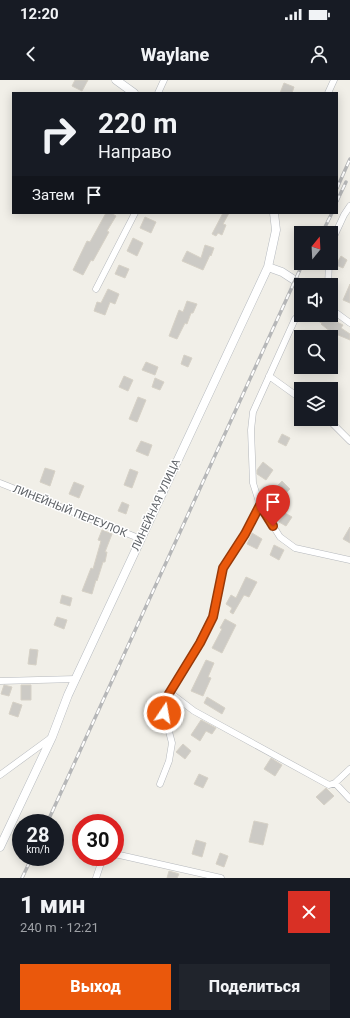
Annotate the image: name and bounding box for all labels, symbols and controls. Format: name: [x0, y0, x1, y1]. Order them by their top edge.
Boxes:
text: 12:20: [20, 5, 59, 23]
icon: back: [20, 43, 42, 65]
icon: person: [308, 43, 330, 65]
text: Waylane: [141, 44, 209, 65]
text: 220 m: [98, 107, 177, 140]
icon: right: [32, 108, 84, 160]
text: Направо: [98, 141, 171, 162]
icon: arrive: [83, 184, 105, 206]
text: Затем: [32, 186, 75, 204]
north arrow: [294, 226, 338, 270]
map controls: [294, 226, 338, 426]
button: sound: [294, 278, 338, 322]
button: search: [294, 330, 338, 374]
button: layers: [294, 382, 338, 426]
street label: ЛИНЕЙНАЯ УЛИЦА: [129, 456, 183, 553]
street label: ЛИНЕЙНЫЙ ПЕРЕУЛОК: [11, 482, 130, 540]
pin: [256, 485, 290, 526]
icon: arrive: [262, 491, 284, 513]
position arrow: [143, 692, 185, 734]
speed limit sign: 30: [72, 814, 124, 866]
text: 28: [27, 823, 49, 847]
text: km/h: [26, 844, 50, 855]
text: 1 мин: [20, 891, 85, 919]
button: close: [288, 891, 330, 933]
text: 240 m · 12:21: [20, 920, 99, 935]
button: Выход: [20, 964, 171, 1010]
button: Поделиться: [179, 964, 330, 1010]

